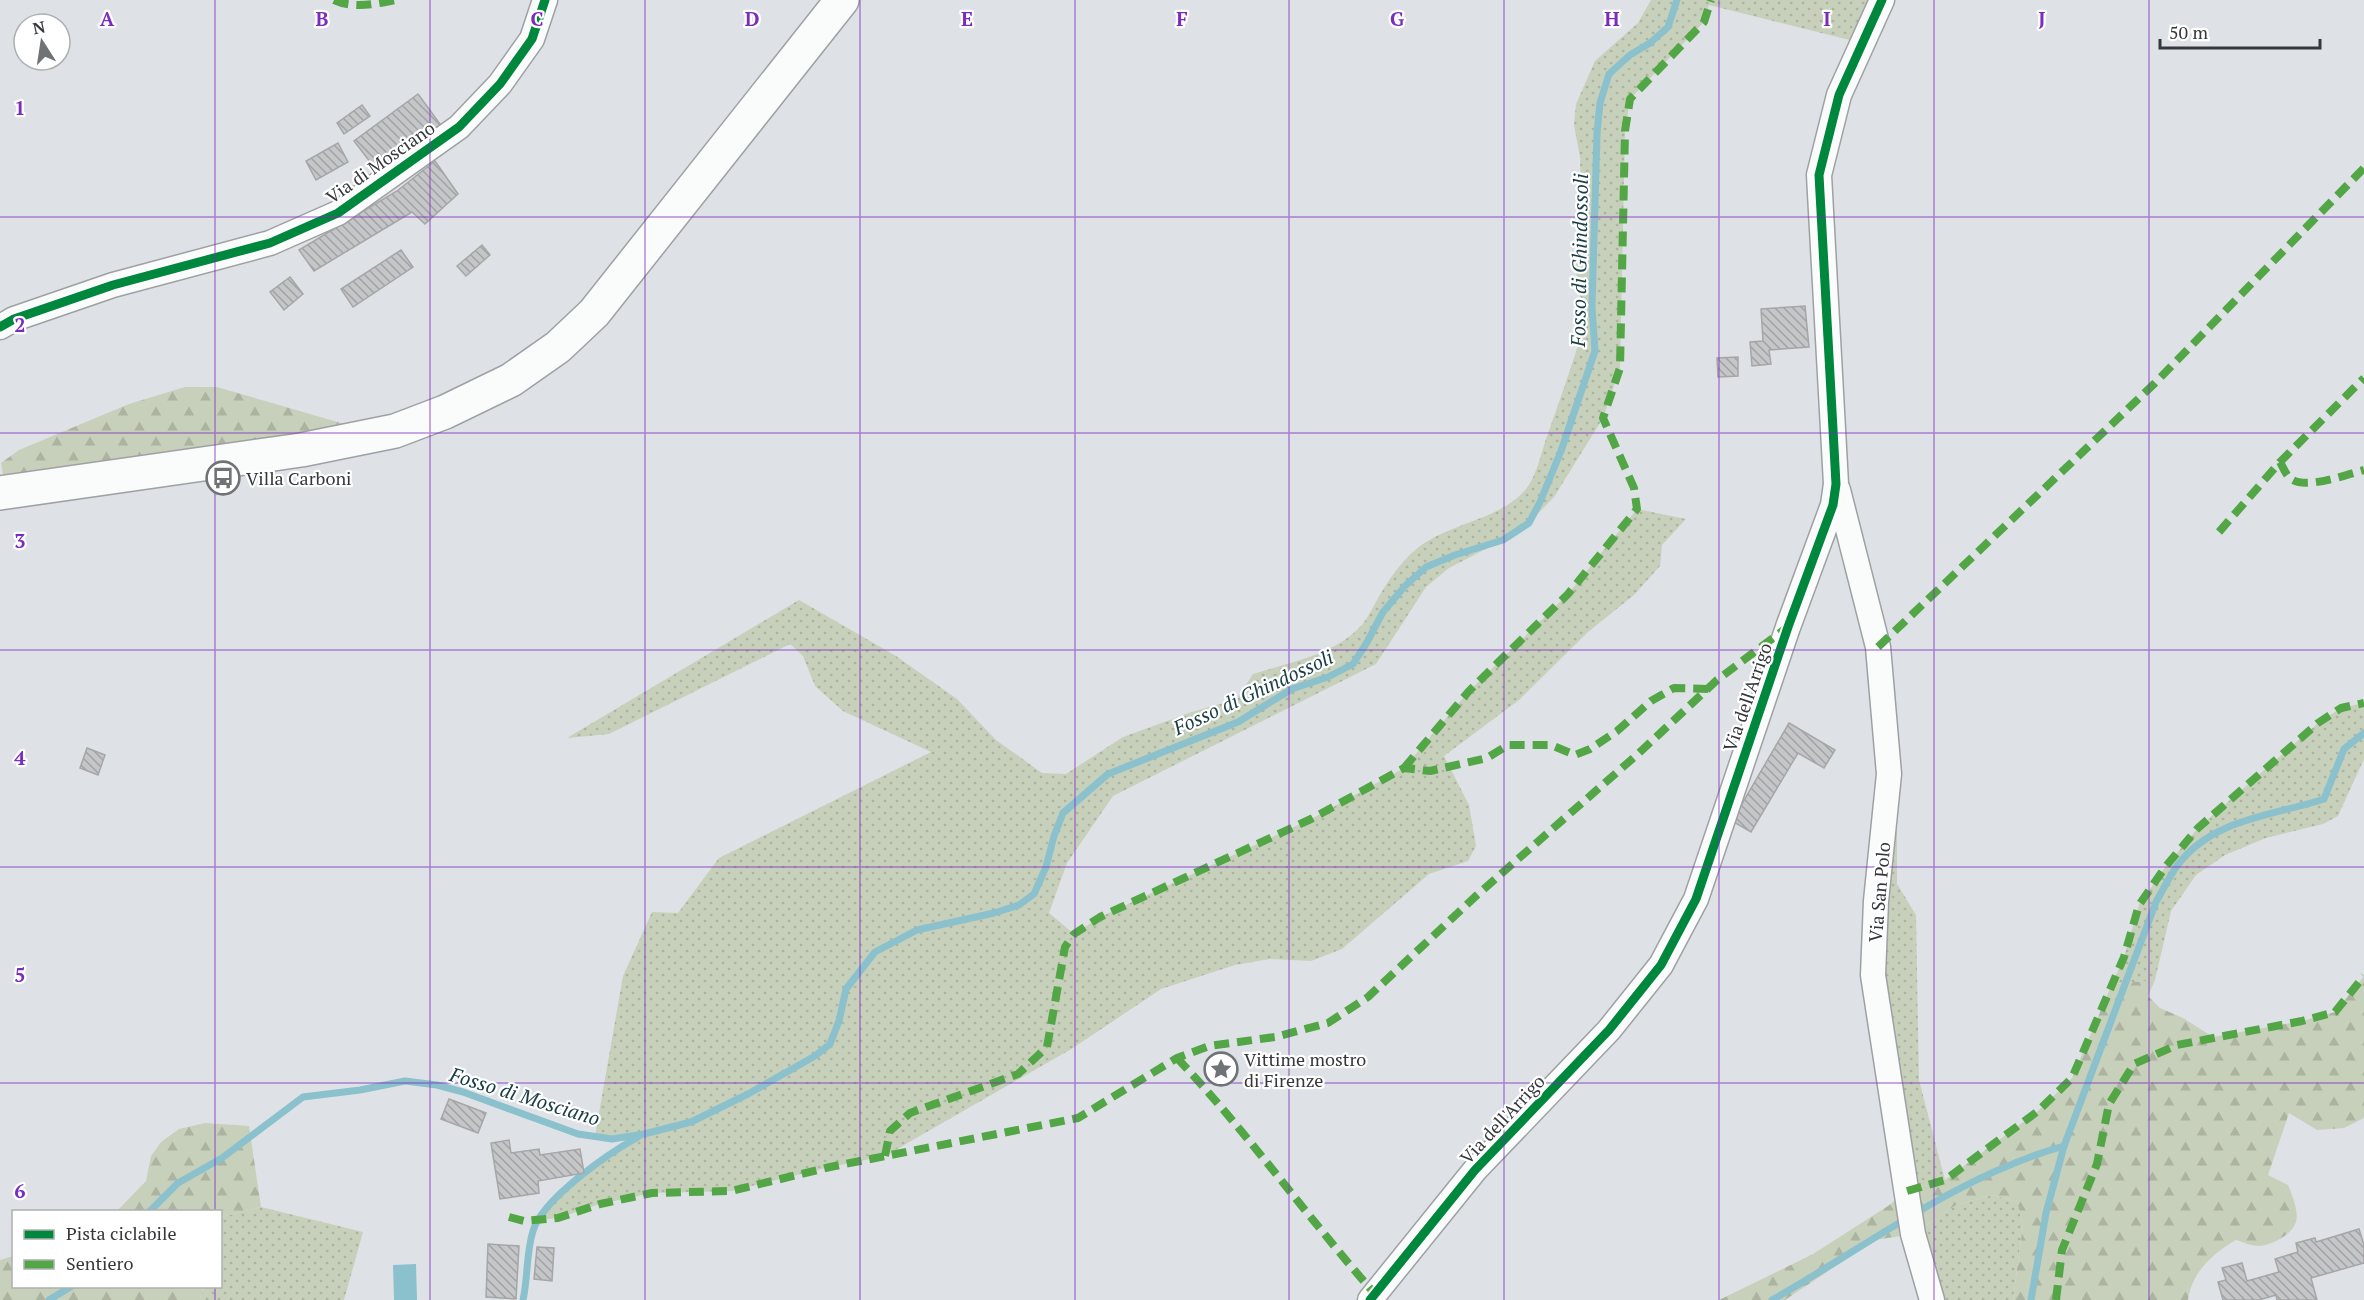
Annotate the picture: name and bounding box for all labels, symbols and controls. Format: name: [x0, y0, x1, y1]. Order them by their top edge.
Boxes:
text: A: [100, 5, 115, 32]
text: B: [316, 5, 329, 32]
text: C: [530, 5, 544, 32]
text: D: [745, 5, 759, 32]
text: E: [961, 5, 973, 32]
text: F: [1176, 5, 1188, 32]
text: G: [1390, 5, 1404, 32]
text: H: [1604, 5, 1620, 32]
text: I: [1823, 5, 1831, 32]
text: J: [2038, 5, 2046, 32]
north arrow: [12, 12, 72, 72]
scale bar: [2160, 12, 2320, 50]
text: N: [31, 15, 47, 39]
text: 50 m: [2169, 20, 2209, 44]
text: 1: [14, 94, 26, 121]
street label: Via di Mosciano: [321, 115, 439, 209]
water label: Fosso di Ghindossoli: [1564, 173, 1594, 348]
text: 2: [14, 311, 26, 338]
bus stop icon: Villa Carboni: [205, 460, 241, 496]
place label: Villa Carboni: [246, 466, 352, 490]
text: 3: [14, 527, 26, 554]
street label: Via dell'Arrigo: [1717, 639, 1777, 755]
water label: Fosso di Ghindossoli: [1168, 643, 1338, 741]
text: 4: [14, 744, 26, 771]
street label: Via San Polo: [1863, 841, 1895, 943]
text: 5: [14, 961, 26, 988]
place label: Vittime mostro di Firenze: [1244, 1047, 1366, 1092]
place icon: Vittime mostro di Firenze: [1203, 1051, 1239, 1087]
water label: Fosso di Mosciano: [446, 1060, 603, 1132]
street label: Via dell'Arrigo: [1454, 1069, 1550, 1169]
text: 6: [14, 1177, 26, 1204]
legend: [12, 1210, 222, 1288]
text: Pista ciclabile: [66, 1221, 176, 1245]
text: Sentiero: [66, 1251, 133, 1275]

